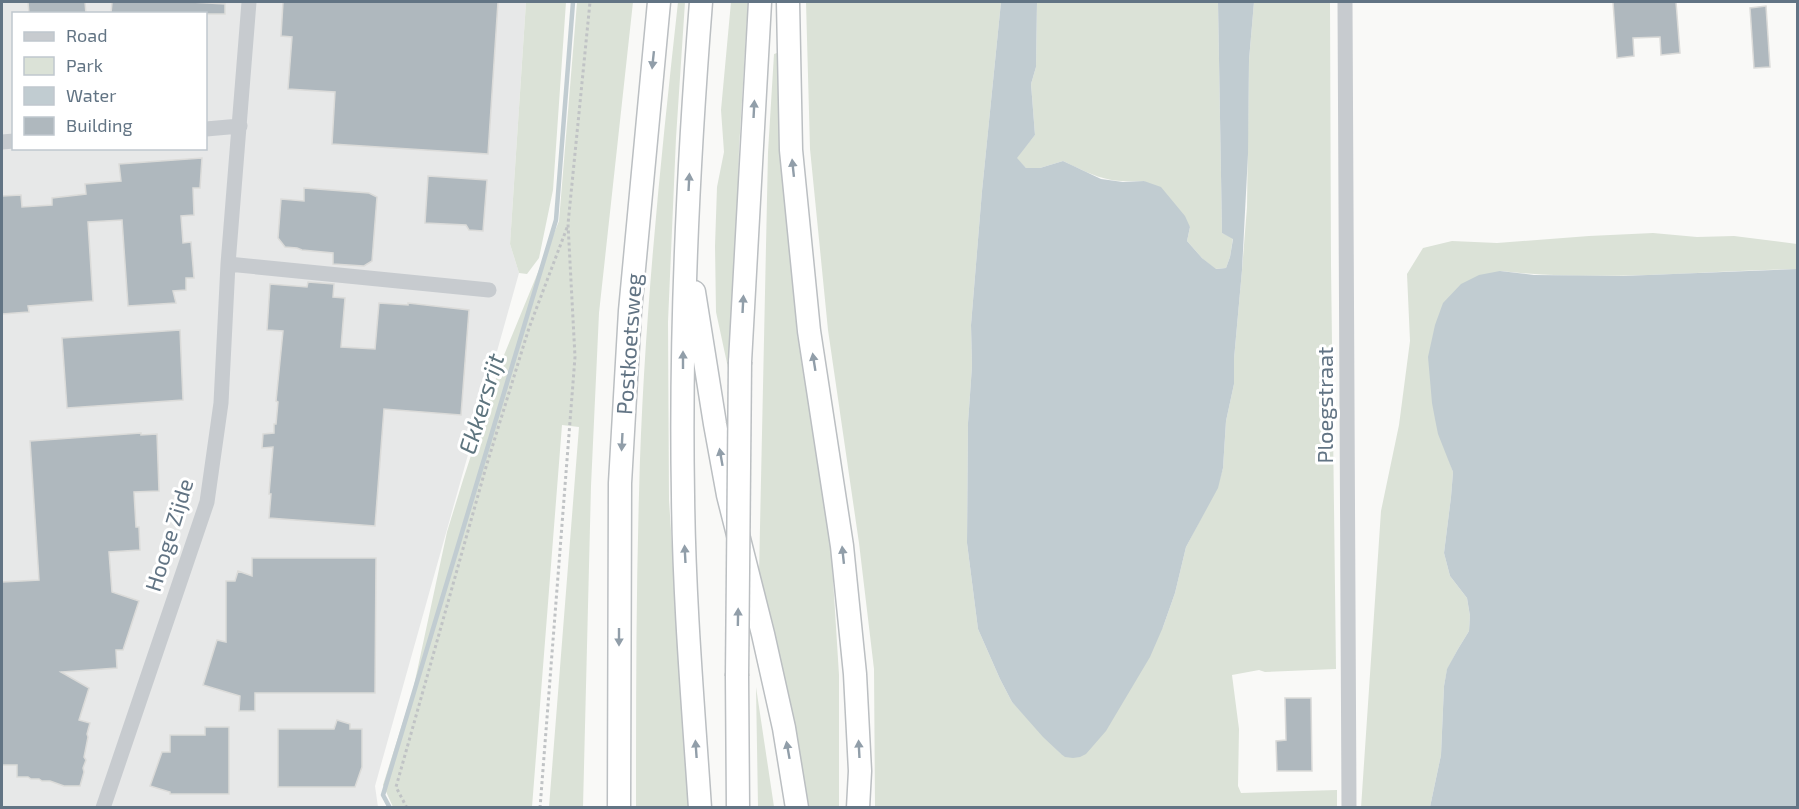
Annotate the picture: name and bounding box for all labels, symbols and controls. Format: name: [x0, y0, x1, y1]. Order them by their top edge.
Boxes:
legend: [12, 12, 207, 150]
text: Road: [66, 24, 107, 46]
one-way arrow: [648, 50, 658, 69]
text: Park: [66, 54, 103, 76]
text: Water: [66, 84, 116, 106]
one-way arrow: [749, 99, 759, 118]
text: Building: [66, 114, 133, 136]
one-way arrow: [788, 159, 798, 178]
one-way arrow: [685, 172, 694, 191]
street label: Postkoetsweg: [610, 272, 646, 416]
one-way arrow: [739, 294, 748, 313]
street label: Ploegstraat: [1311, 346, 1337, 464]
water label: Ekkersrijt: [452, 349, 510, 457]
one-way arrow: [678, 350, 688, 369]
one-way arrow: [809, 352, 818, 371]
one-way arrow: [618, 433, 627, 452]
one-way arrow: [716, 448, 725, 467]
street label: Hooge Zijde: [139, 475, 198, 594]
one-way arrow: [681, 545, 690, 564]
one-way arrow: [838, 545, 848, 564]
one-way arrow: [733, 608, 743, 627]
one-way arrow: [614, 628, 624, 647]
one-way arrow: [691, 740, 701, 759]
one-way arrow: [783, 740, 792, 759]
one-way arrow: [854, 740, 863, 759]

